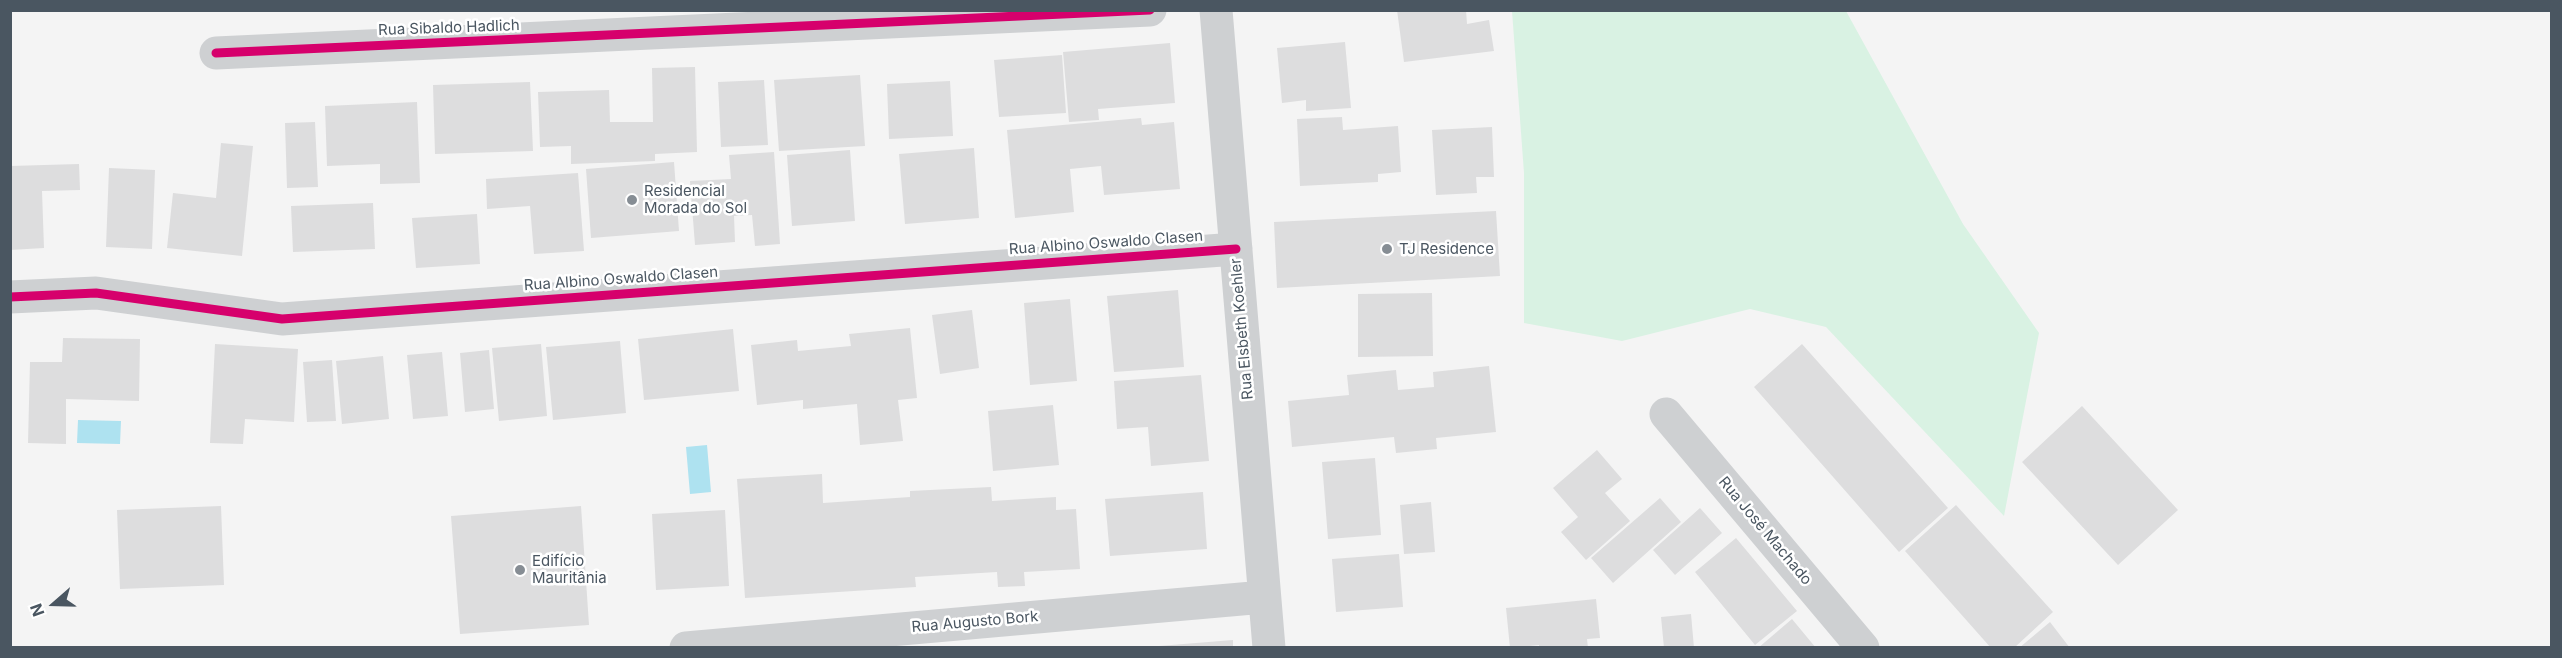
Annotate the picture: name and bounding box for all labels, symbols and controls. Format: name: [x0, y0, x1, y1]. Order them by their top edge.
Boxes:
street label: Rua Sibaldo Hadlich: [378, 17, 520, 39]
place label: Residencial Morada do Sol: [644, 182, 747, 217]
marker: Residencial Morada do Sol: [625, 193, 639, 207]
street label: Rua Albino Oswaldo Clasen: [1008, 227, 1204, 259]
place label: TJ Residence: [1399, 240, 1494, 258]
marker: TJ Residence: [1380, 242, 1394, 256]
street label: Rua Elsbeth Koehler: [1227, 258, 1257, 400]
street label: Rua Albino Oswaldo Clasen: [523, 263, 719, 295]
street label: Rua José Machado: [1715, 473, 1815, 589]
place label: Edifício Mauritânia: [532, 552, 607, 587]
marker: Edifício Mauritânia: [513, 563, 527, 577]
north arrow: [24, 574, 84, 634]
text: N: [26, 601, 49, 619]
street label: Rua Augusto Bork: [911, 607, 1039, 637]

